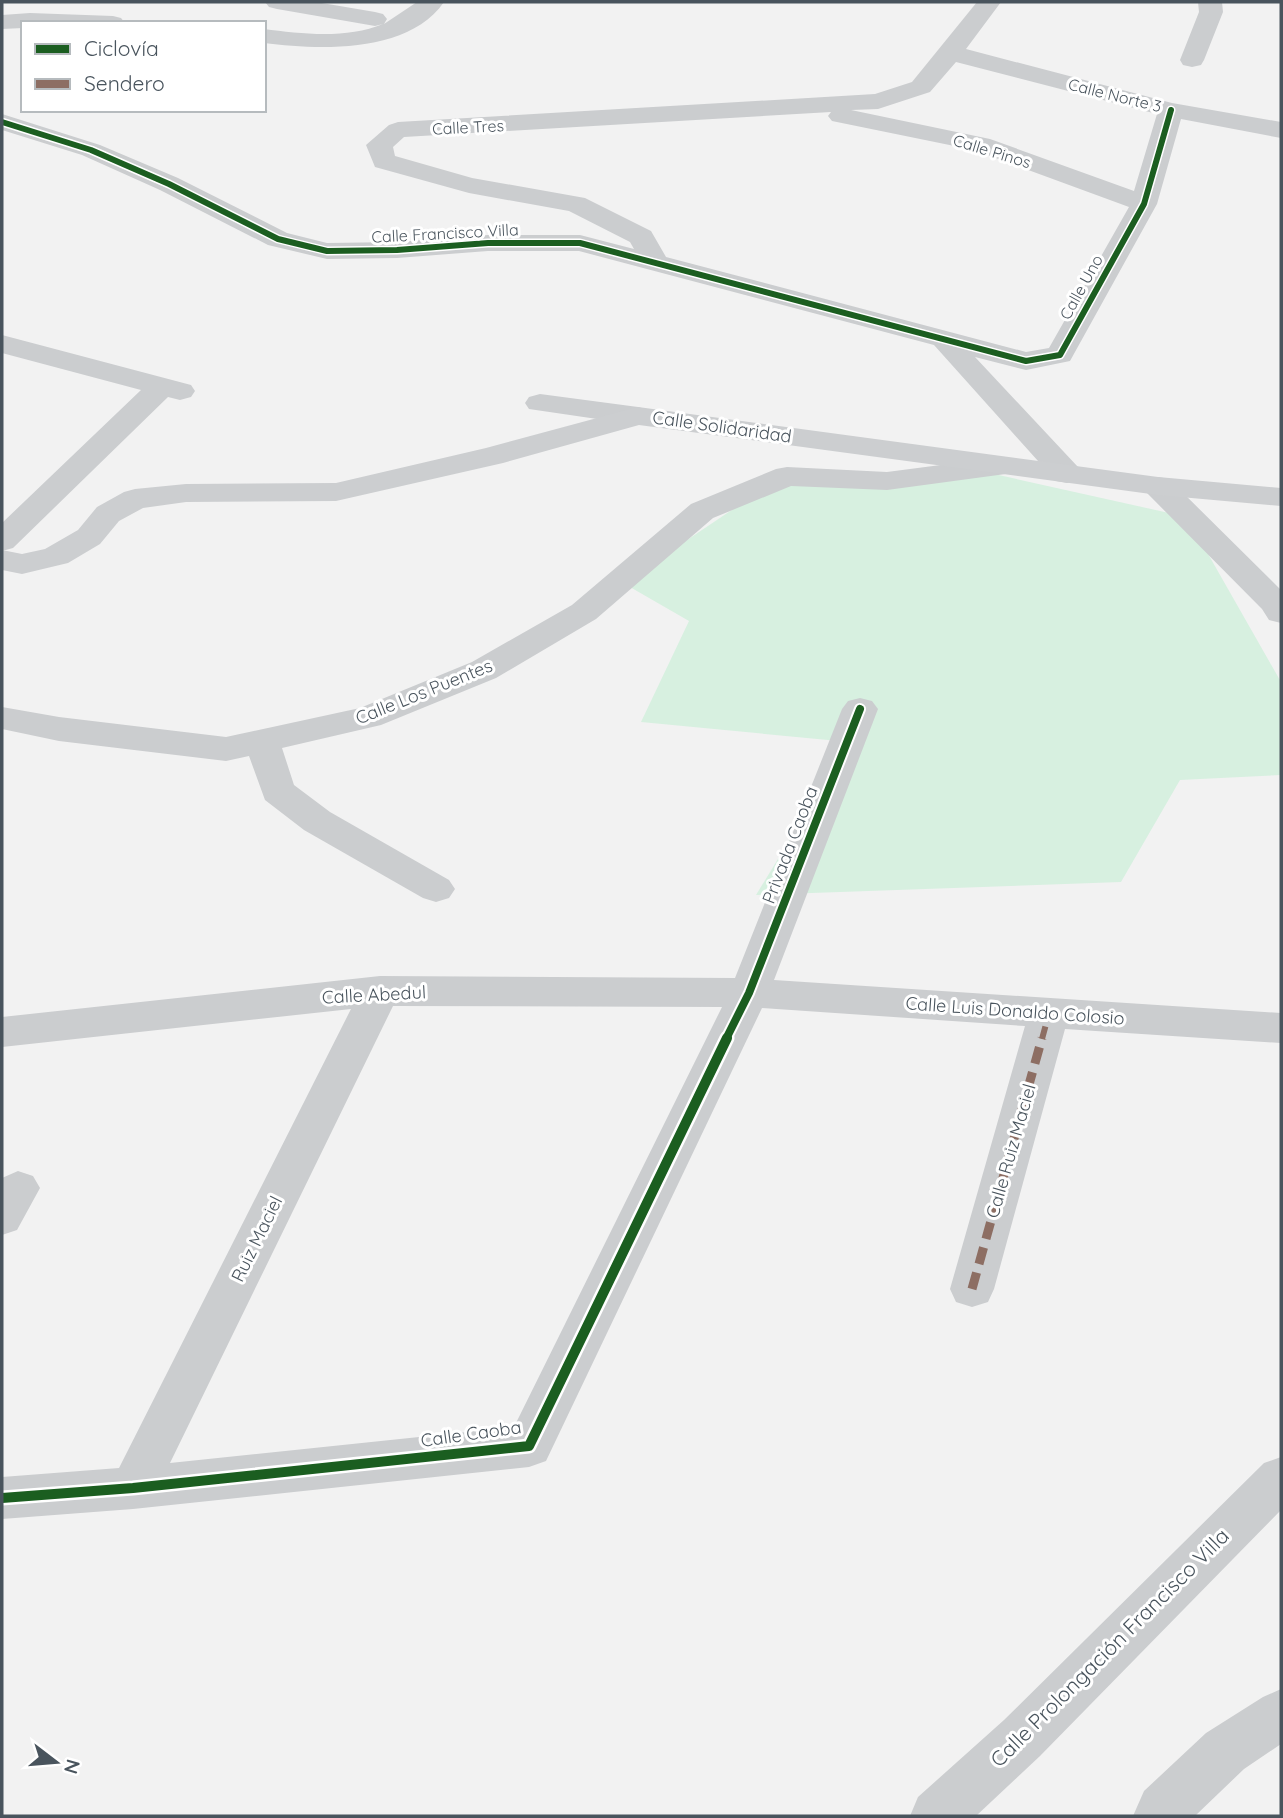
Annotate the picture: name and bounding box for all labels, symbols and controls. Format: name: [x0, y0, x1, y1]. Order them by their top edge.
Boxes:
legend: [21, 21, 266, 112]
text: Ciclovía: [84, 35, 159, 61]
text: Sendero: [84, 70, 165, 96]
street label: Calle Norte 3: [1066, 74, 1164, 116]
street label: Calle Tres: [432, 115, 504, 139]
street label: Calle Pinos: [951, 130, 1033, 172]
street label: Calle Francisco Villa: [371, 219, 519, 247]
street label: Calle Uno: [1055, 251, 1107, 323]
street label: Calle Solidaridad: [651, 405, 793, 448]
street label: Calle Los Puentes: [352, 654, 496, 729]
street label: Privada Caoba: [757, 783, 822, 907]
street label: Calle Abedul: [321, 980, 427, 1009]
street label: Calle Luis Donaldo Colosio: [905, 991, 1125, 1030]
street label: Calle Ruiz Maciel: [980, 1081, 1041, 1221]
street label: Ruiz Maciel: [226, 1192, 287, 1286]
street label: Calle Caoba: [419, 1415, 523, 1452]
street label: Calle Prolongación Francisco Villa: [984, 1522, 1234, 1772]
north arrow: [21, 1727, 91, 1797]
text: N: [59, 1757, 86, 1777]

